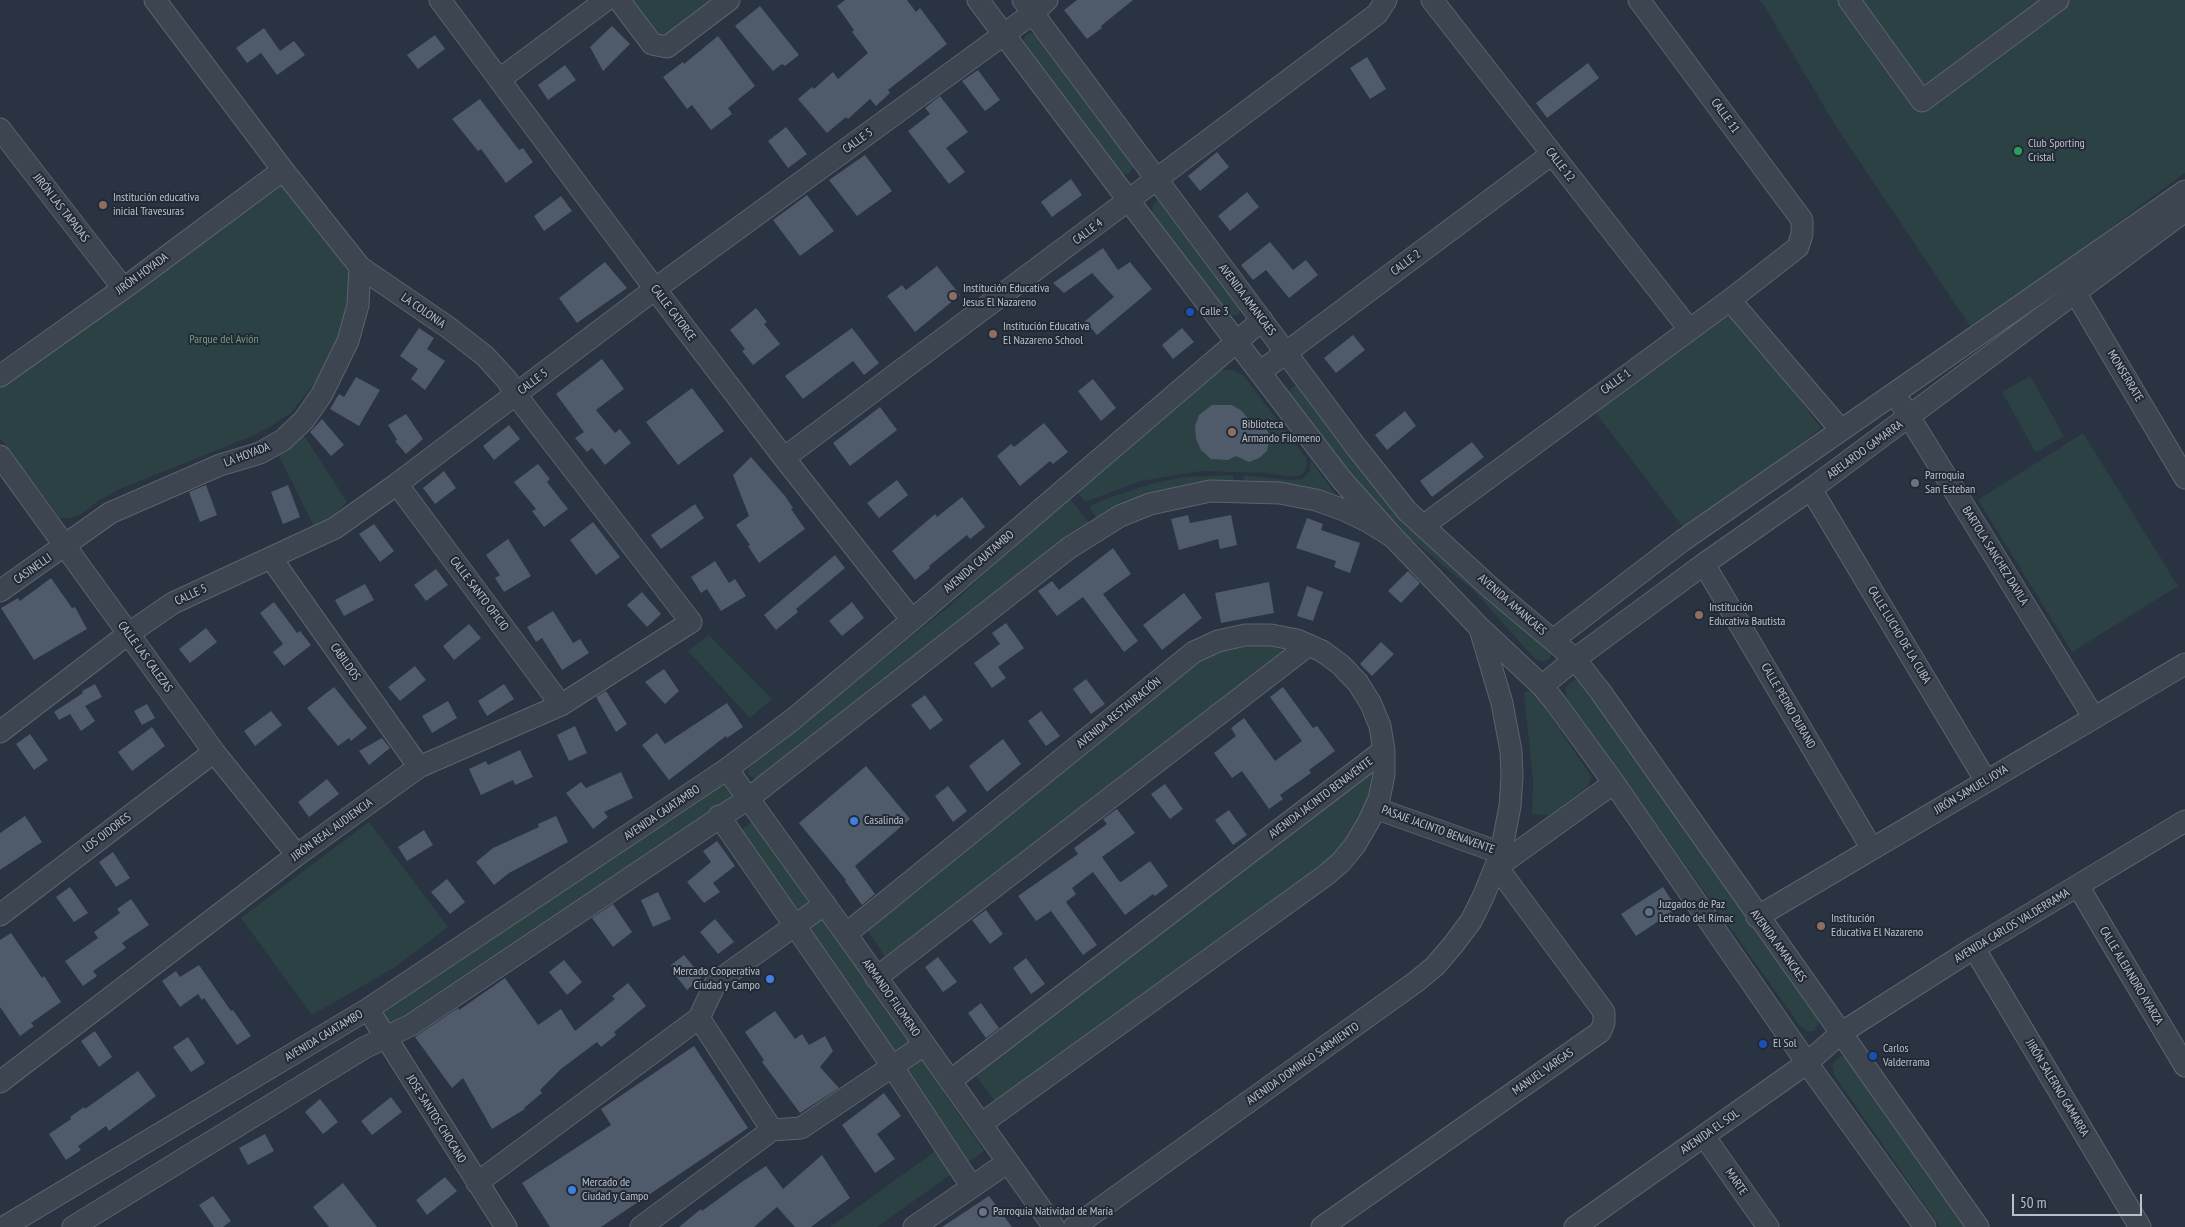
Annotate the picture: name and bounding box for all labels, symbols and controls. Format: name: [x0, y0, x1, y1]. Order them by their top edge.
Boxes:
street label: CALLE 11: [1708, 96, 1742, 136]
street label: CALLE 5: [840, 125, 876, 157]
place label: Club Sporting Cristal: [2028, 137, 2085, 165]
street label: CALLE 12: [1542, 145, 1578, 185]
marker: Club Sporting Cristal: [2012, 145, 2024, 157]
street label: JIRÓN LAS TAPADAS: [30, 171, 92, 245]
place label: Institución educativa inicial Travesuras: [113, 191, 199, 219]
marker: Institución educativa inicial Travesuras: [97, 199, 109, 211]
street label: CALLE 4: [1070, 216, 1106, 248]
street label: CALLE 2: [1388, 247, 1424, 279]
street label: JIRÓN HOYADA: [113, 250, 171, 298]
street label: AVENIDA AMANCAES: [1215, 261, 1279, 339]
street label: CALLE CATORCE: [647, 282, 699, 344]
place label: Institución Educativa Jesus El Nazareno: [963, 282, 1049, 310]
marker: Institución Educativa Jesus El Nazareno: [947, 290, 959, 302]
street label: LA COLONIA: [398, 291, 448, 331]
place label: Calle 3: [1200, 305, 1229, 319]
marker: Calle 3: [1184, 306, 1196, 318]
place label: Institución Educativa El Nazareno School: [1003, 320, 1089, 348]
marker: Institución Educativa El Nazareno School: [987, 328, 999, 340]
park label: Parque del Avión: [189, 333, 259, 347]
street label: MONSERRATE: [2104, 348, 2146, 404]
street label: CALLE 5: [515, 366, 551, 398]
street label: CALLE 1: [1598, 366, 1634, 398]
place label: Biblioteca Armando Filomeno: [1242, 418, 1321, 446]
street label: ABELARDO GAMARRA: [1824, 418, 1906, 482]
marker: Biblioteca Armando Filomeno: [1226, 426, 1238, 438]
street label: LA HOYADA: [222, 440, 272, 470]
place label: Parroquia San Esteban: [1925, 469, 1975, 497]
marker: Parroquia San Esteban: [1909, 477, 1921, 489]
street label: BARTOLA SANCHEZ DAVILA: [1959, 504, 2031, 608]
street label: AVENIDA CAJATAMBO: [941, 528, 1017, 596]
street label: CASINELLI: [11, 551, 55, 587]
street label: CALLE SANTO OFICIO: [446, 554, 512, 634]
street label: AVENIDA AMANCAES: [1475, 571, 1549, 639]
street label: CALLE 5: [173, 581, 209, 609]
street label: CALLE LUCHO DE LA CUBA: [1864, 584, 1934, 686]
place label: Institución Educativa Bautista: [1709, 601, 1785, 629]
marker: Institución Educativa Bautista: [1693, 609, 1705, 621]
street label: CALLE LAS CALEZAS: [115, 619, 175, 695]
street label: CABILDOS: [327, 641, 363, 683]
street label: CALLE PEDRO DURAND: [1758, 661, 1818, 751]
street label: AVENIDA RESTAURACIÓN: [1074, 675, 1164, 751]
street label: AVENIDA JACINTO BENAVENTE: [1266, 754, 1376, 842]
street label: JIRÓN SAMUEL JOYA: [1931, 762, 2011, 818]
street label: AVENIDA CAJATAMBO: [621, 782, 703, 844]
street label: JIRÓN REAL AUDIENCIA: [288, 796, 376, 864]
street label: PASAJE JACINTO BENAVENTE: [1380, 803, 1496, 857]
street label: LOS OIDORES: [80, 810, 134, 856]
place label: Casalinda: [864, 814, 904, 828]
marker: Casalinda: [848, 815, 860, 827]
street label: AVENIDA CARLOS VALDERRAMA: [1952, 886, 2072, 966]
place label: Juzgados de Paz Letrado del Rímac: [1659, 898, 1733, 926]
marker: Juzgados de Paz Letrado del Rímac: [1643, 906, 1655, 918]
street label: AVENIDA AMANCAES: [1747, 907, 1809, 985]
place label: Institución Educativa El Nazareno: [1831, 912, 1923, 940]
marker: Institución Educativa El Nazareno: [1815, 920, 1827, 932]
street label: CALLE ALEJANDRO AYARZA: [2096, 924, 2166, 1028]
street label: ARMANDO FILOMENO: [859, 957, 923, 1039]
place label: Mercado Cooperativa Ciudad y Campo: [673, 965, 760, 993]
marker: Mercado Cooperativa Ciudad y Campo: [764, 973, 776, 985]
street label: AVENIDA CAJATAMBO: [282, 1007, 366, 1065]
street label: AVENIDA DOMINGO SARMIENTO: [1244, 1020, 1362, 1108]
place label: El Sol: [1773, 1037, 1797, 1051]
street label: JIRÓN SALERNO GAMARRA: [2022, 1037, 2092, 1139]
marker: El Sol: [1757, 1038, 1769, 1050]
place label: Carlos Valderrama: [1883, 1042, 1930, 1070]
street label: MANUEL VARGAS: [1510, 1046, 1576, 1098]
marker: Carlos Valderrama: [1867, 1050, 1879, 1062]
street label: JOSE SANTOS CHOCANO: [403, 1072, 469, 1166]
street label: AVENIDA EL SOL: [1678, 1106, 1742, 1158]
street label: MARTE: [1722, 1166, 1750, 1198]
place label: Mercado de Ciudad y Campo: [582, 1176, 648, 1204]
marker: Mercado de Ciudad y Campo: [566, 1184, 578, 1196]
scale bar: [2015, 1184, 2145, 1216]
text: 50 m: [2020, 1193, 2046, 1212]
place label: Parroquia Natividad de María: [993, 1205, 1113, 1219]
marker: Parroquia Natividad de María: [977, 1206, 989, 1218]

